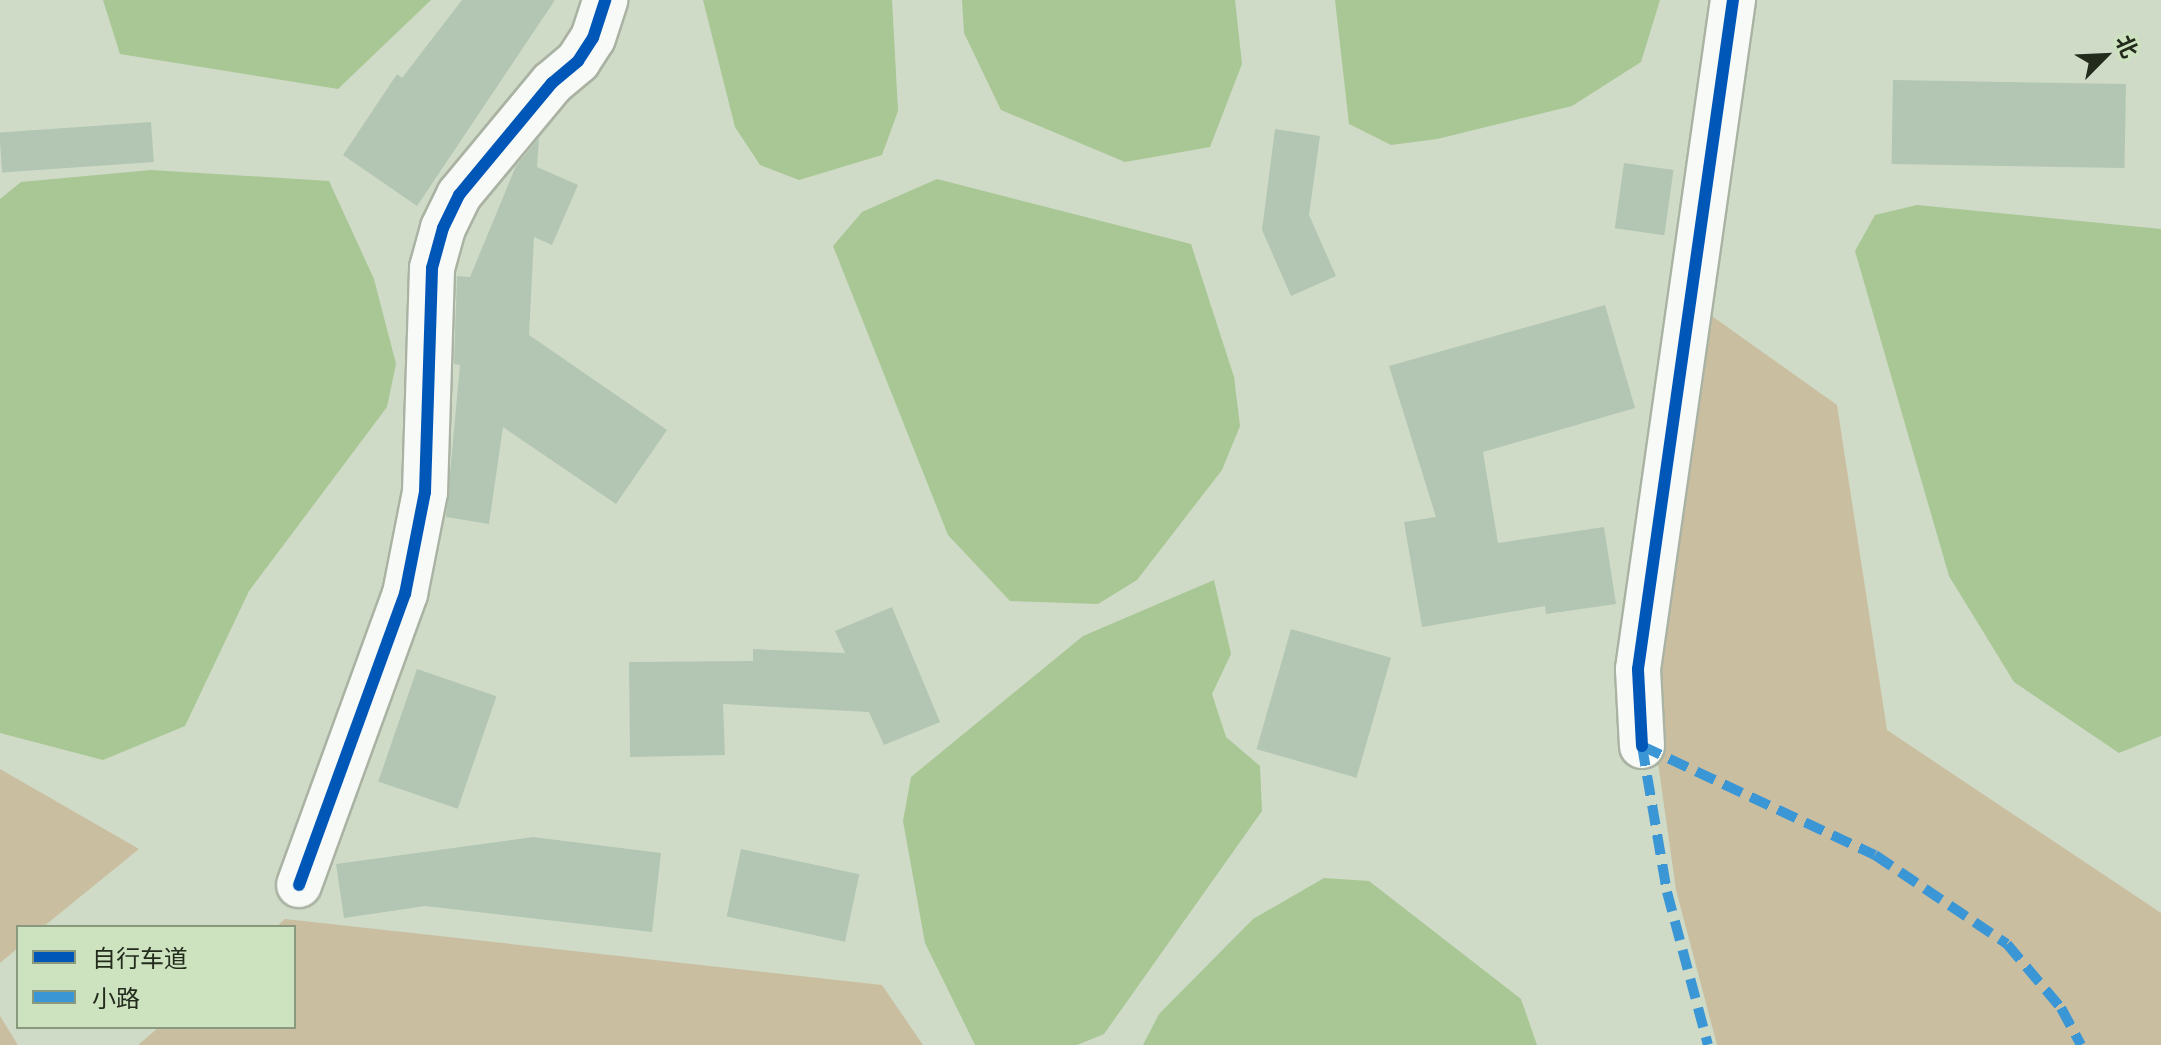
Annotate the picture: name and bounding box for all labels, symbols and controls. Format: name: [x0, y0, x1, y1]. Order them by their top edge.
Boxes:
north arrow: [2065, 16, 2145, 96]
text: 北: [2108, 30, 2146, 63]
legend: [16, 925, 296, 1029]
text: 自行车道: [92, 941, 188, 976]
text: 小路: [92, 981, 140, 1016]

